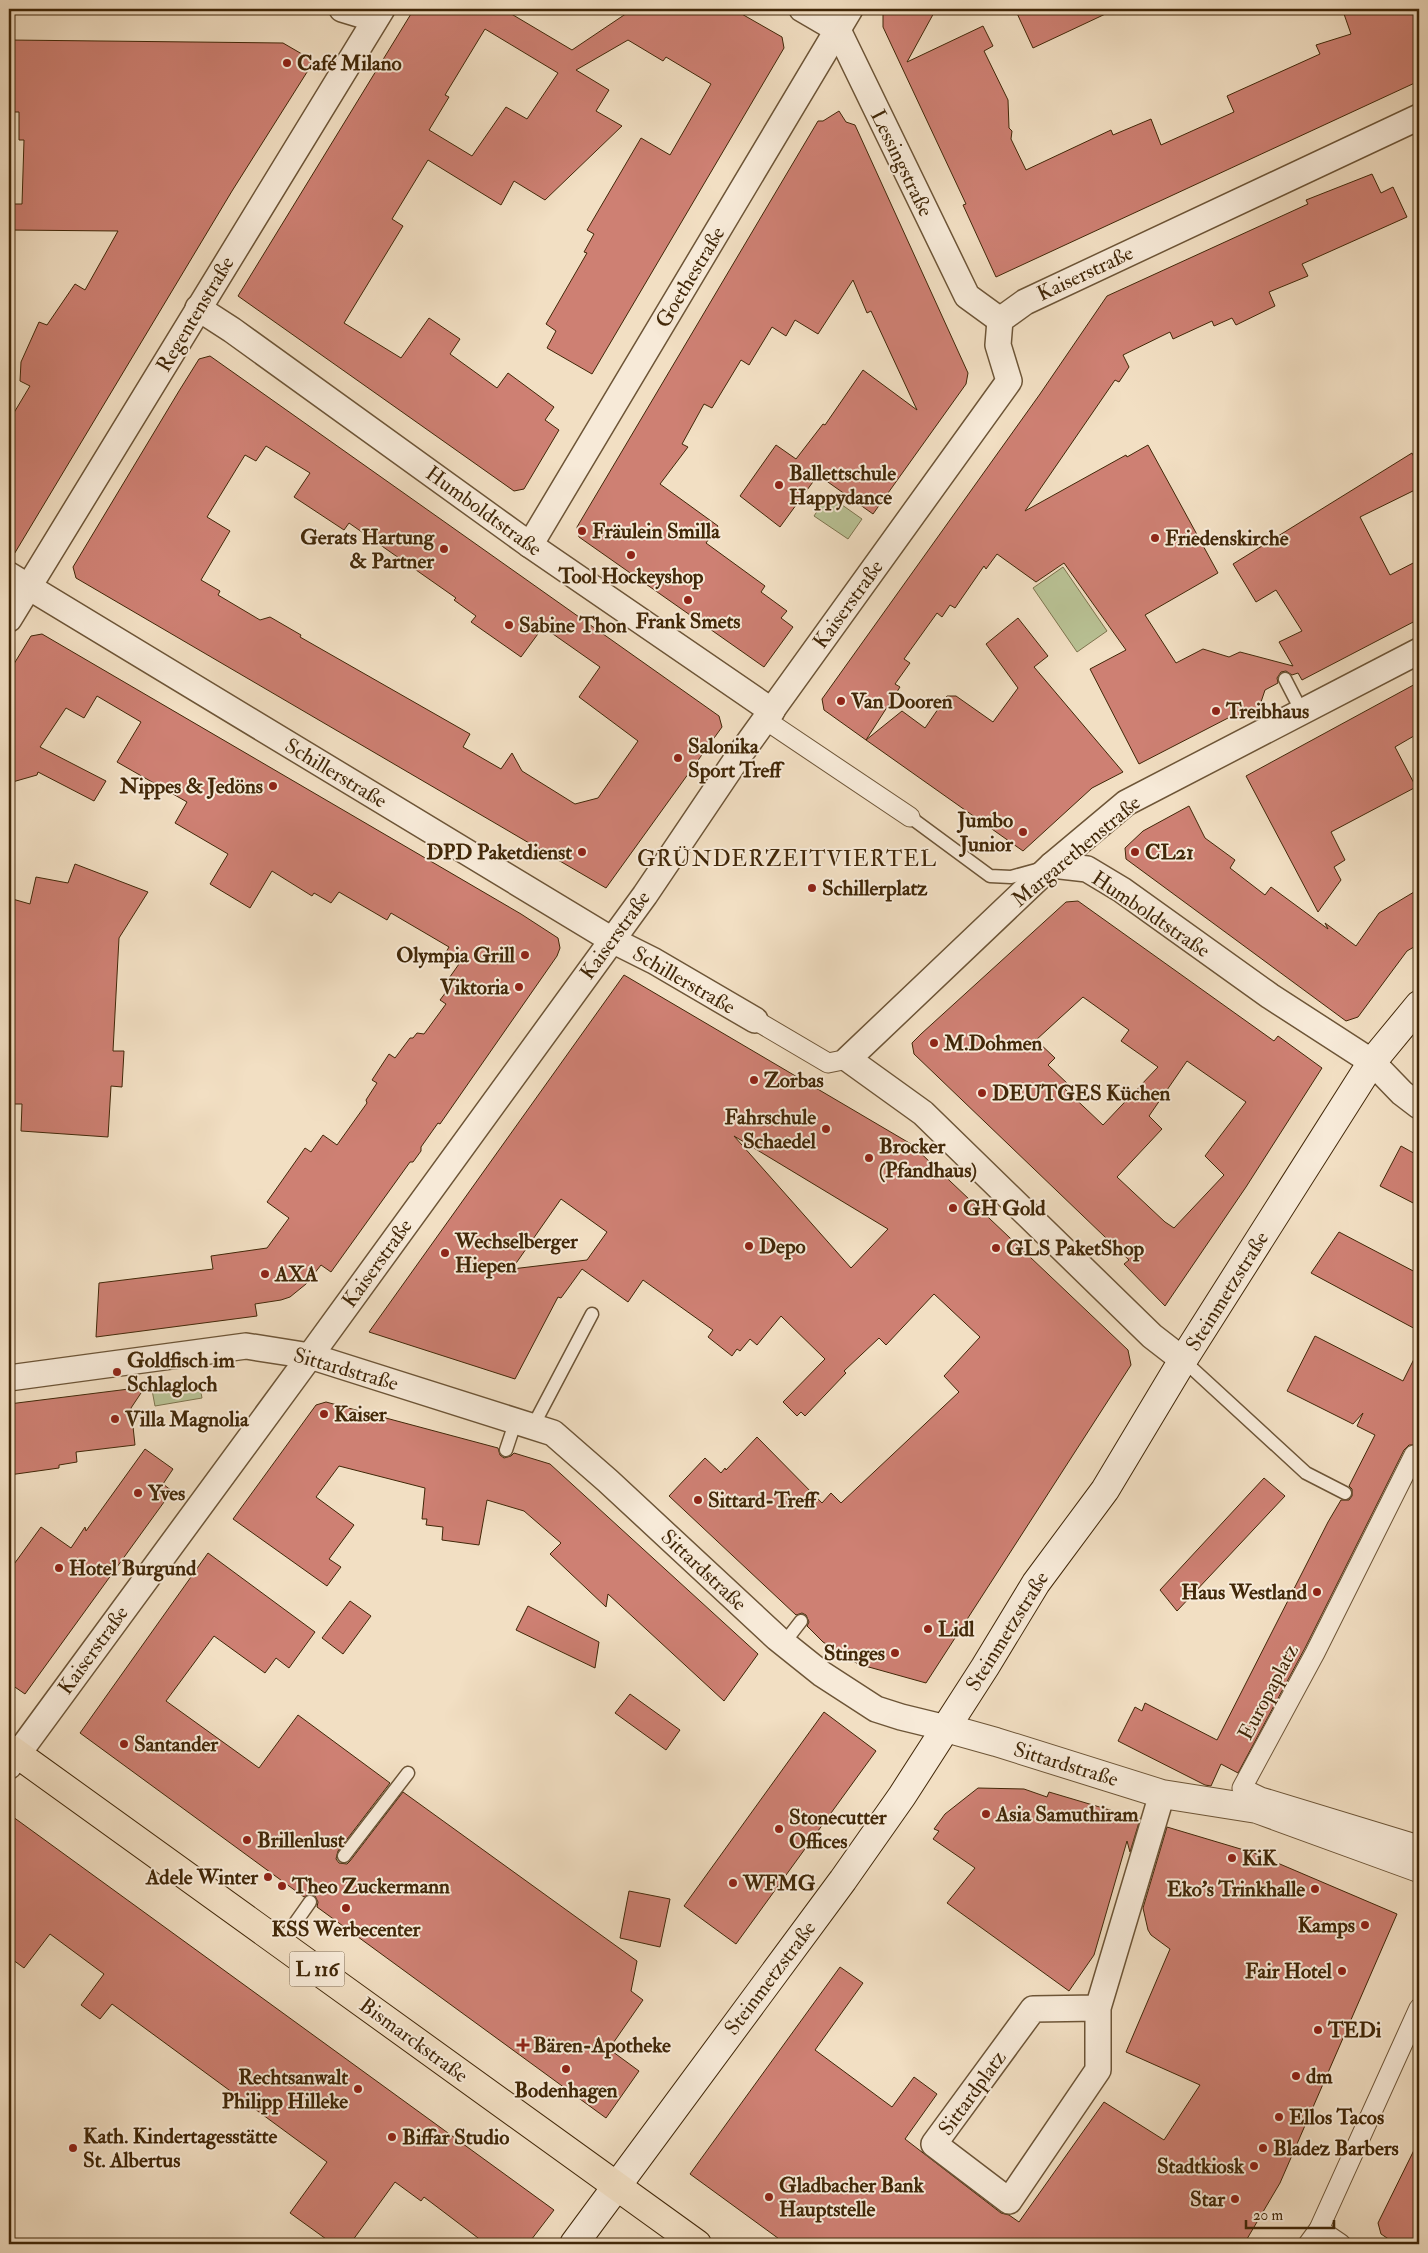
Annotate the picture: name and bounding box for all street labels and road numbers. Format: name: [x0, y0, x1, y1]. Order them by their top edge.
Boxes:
street label: Lessingstraße: [864, 105, 939, 221]
street label: Goethestraße: [650, 221, 731, 333]
street label: Kaiserstraße: [1033, 239, 1138, 308]
street label: Regentenstraße: [150, 251, 241, 377]
street label: Humboldtstraße: [420, 460, 547, 563]
street label: Kaiserstraße: [807, 554, 890, 654]
street label: Schillerstraße: [280, 732, 392, 815]
street label: Margarethenstraße: [1006, 789, 1146, 913]
street label: Humboldtstraße: [1086, 865, 1215, 964]
street label: Kaiserstraße: [574, 885, 657, 985]
street label: Schillerstraße: [627, 940, 740, 1021]
street label: Kaiserstraße: [336, 1213, 419, 1313]
street label: Steinmetzstraße: [1180, 1226, 1275, 1356]
street label: Sittardstraße: [290, 1342, 402, 1397]
street label: Sittardstraße: [655, 1524, 752, 1617]
street label: Steinmetzstraße: [960, 1566, 1055, 1696]
street label: Kaiserstraße: [52, 1600, 135, 1700]
street label: Europaplatz: [1232, 1640, 1305, 1745]
street label: Sittardstraße: [1010, 1736, 1122, 1793]
street label: Steinmetzstraße: [719, 1916, 822, 2041]
road number: L 116: [290, 1952, 344, 1986]
street label: Bismarckstraße: [354, 1992, 474, 2089]
street label: Sittardplatz: [932, 2045, 1012, 2141]

